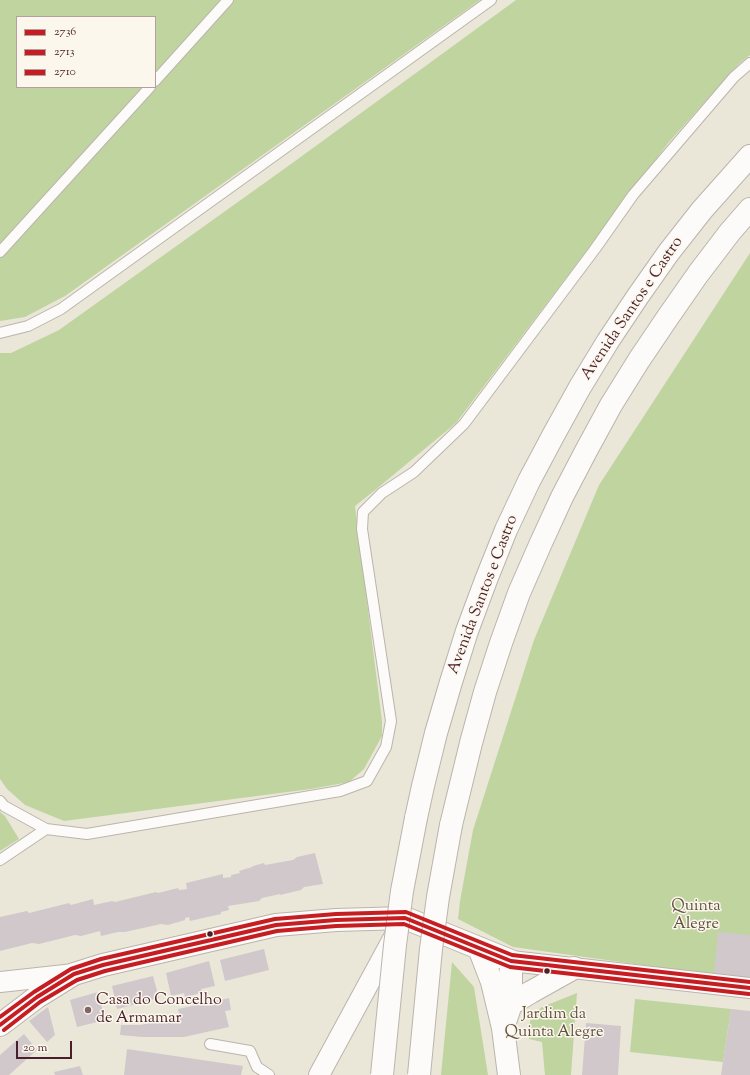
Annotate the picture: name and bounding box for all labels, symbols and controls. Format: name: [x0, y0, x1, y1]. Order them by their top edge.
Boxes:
legend: [16, 16, 156, 88]
text: 2736: [54, 23, 76, 41]
text: 2713: [54, 43, 75, 61]
text: 2710: [54, 63, 76, 81]
street label: Avenida Santos e Castro: [578, 234, 688, 384]
street label: Avenida Santos e Castro: [445, 513, 523, 677]
park label: Quinta Alegre: [671, 897, 721, 935]
unlabelled marker: [205, 929, 215, 939]
unlabelled marker: [542, 966, 552, 976]
place label: Casa do Concelho de Armamar: [96, 991, 222, 1029]
marker: Casa do Concelho de Armamar: [83, 1005, 93, 1015]
park label: Jardim da Quinta Alegre: [505, 1005, 603, 1043]
scale bar: [18, 1033, 74, 1059]
text: 20 m: [23, 1039, 47, 1057]

